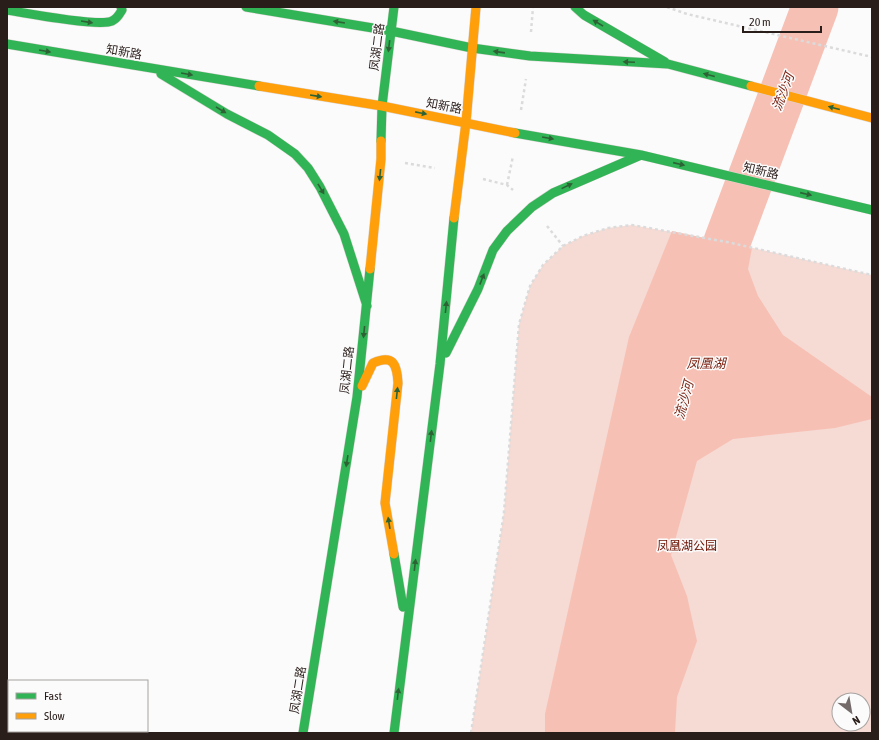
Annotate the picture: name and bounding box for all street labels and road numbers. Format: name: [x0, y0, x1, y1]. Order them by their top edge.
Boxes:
street label: 凤湖二路: [367, 22, 387, 72]
street label: 知新路: [105, 42, 143, 62]
street label: 知新路: [425, 96, 463, 116]
street label: 知新路: [742, 160, 780, 182]
street label: 凤湖二路: [338, 345, 356, 395]
street label: 凤湖二路: [287, 665, 309, 715]

